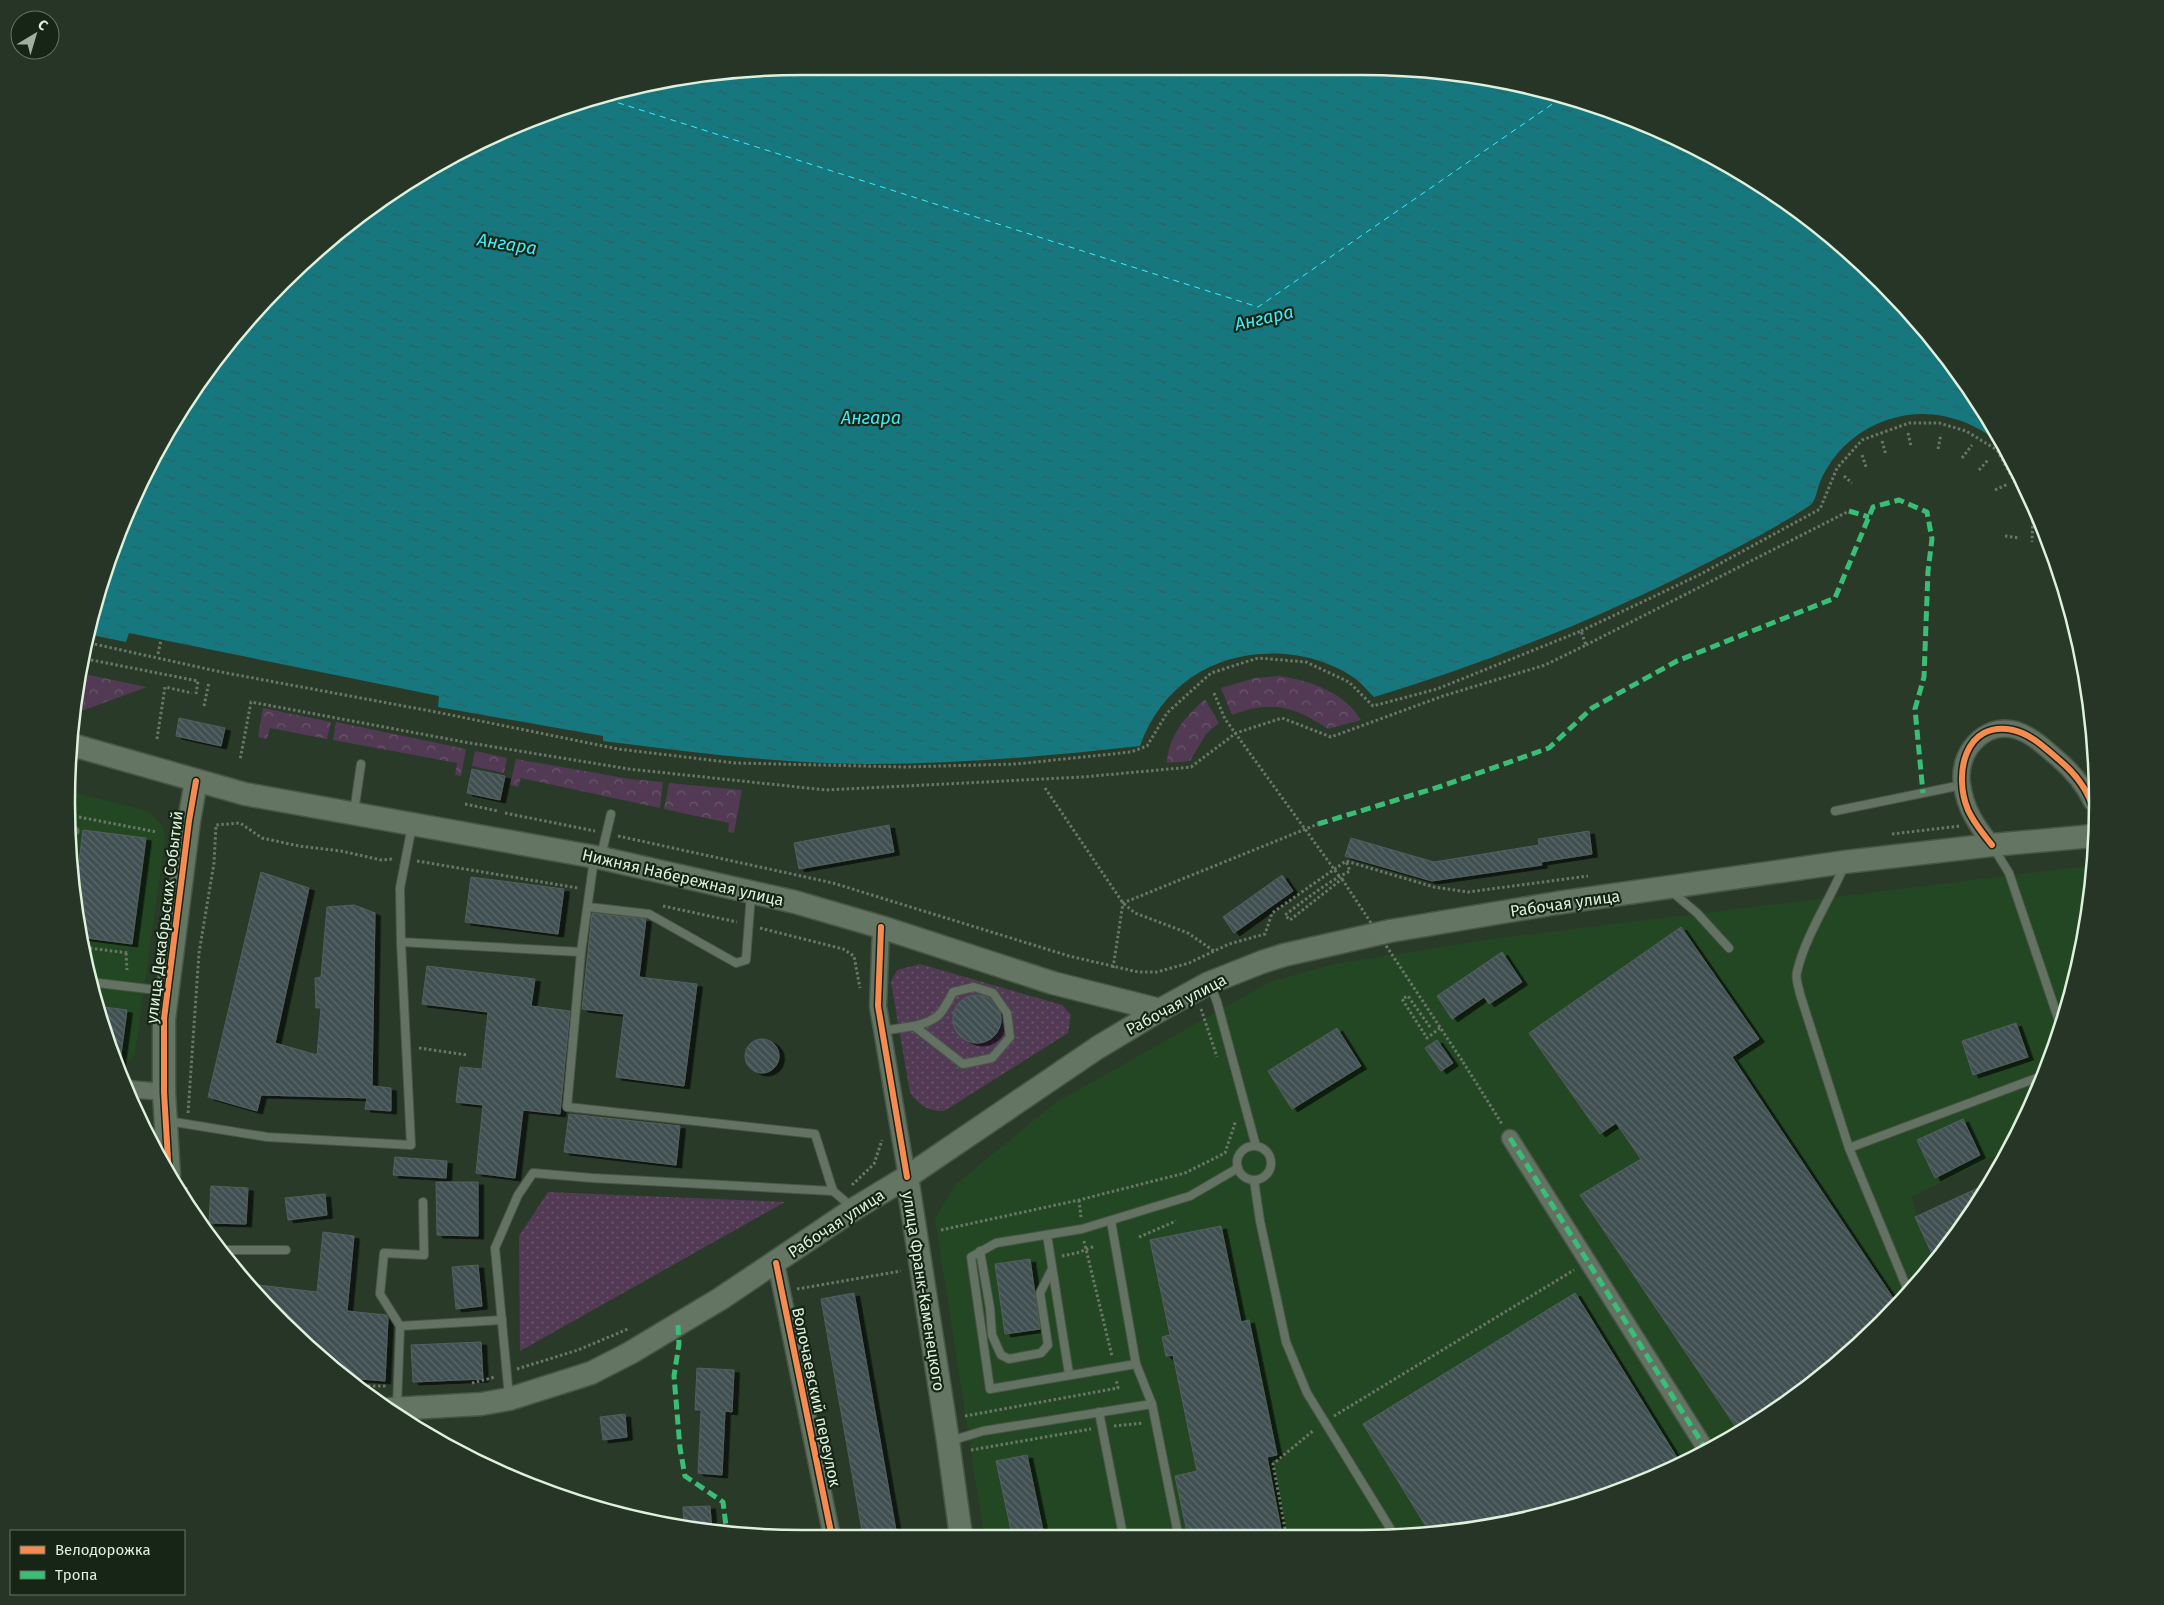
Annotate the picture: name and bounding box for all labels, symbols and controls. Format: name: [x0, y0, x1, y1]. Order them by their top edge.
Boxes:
north arrow: [10, 10, 60, 60]
text: С: [34, 16, 51, 34]
water label: Ангара: [475, 228, 538, 260]
water label: Ангара: [1231, 301, 1296, 336]
water label: Ангара: [840, 407, 901, 429]
street label: улица Декабрьских Событий: [142, 810, 187, 1024]
street label: Нижняя Набережная улица: [580, 845, 786, 910]
street label: Рабочая улица: [1509, 886, 1621, 921]
street label: Рабочая улица: [1123, 970, 1230, 1039]
street label: Рабочая улица: [785, 1185, 888, 1262]
street label: улица Франк-Каменецкого: [898, 1190, 949, 1392]
street label: Волочаевский переулок: [788, 1306, 845, 1489]
legend: [10, 1530, 185, 1595]
text: Велодорожка: [55, 1541, 151, 1559]
text: Тропа: [55, 1566, 97, 1584]

